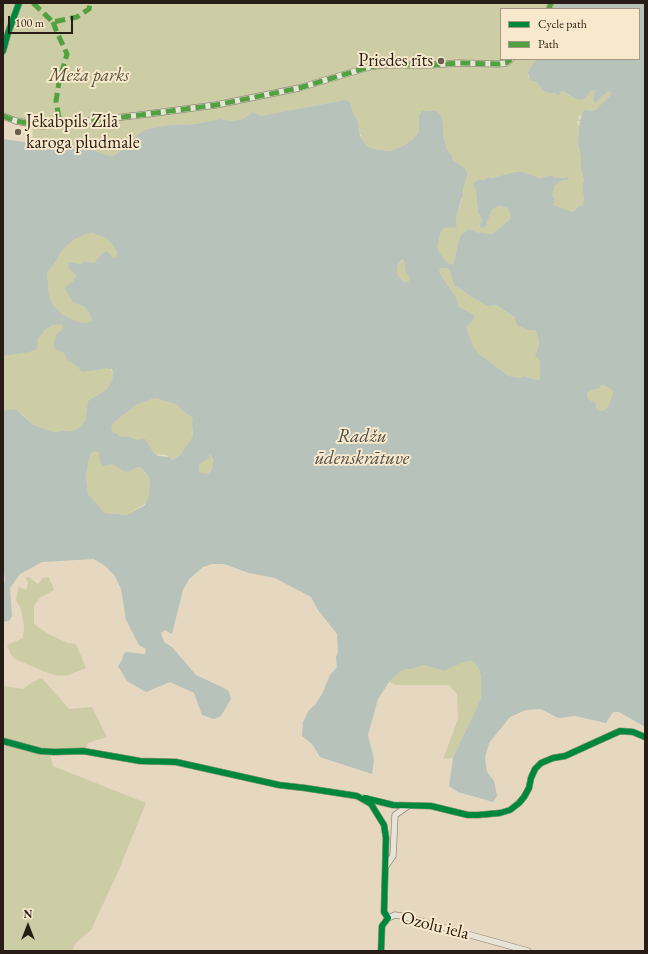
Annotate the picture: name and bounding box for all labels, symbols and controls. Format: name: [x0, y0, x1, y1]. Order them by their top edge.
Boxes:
scale bar: [10, 8, 75, 34]
legend: [500, 8, 640, 60]
text: 100 m: [15, 15, 44, 31]
text: Cycle path: [538, 16, 587, 32]
text: Path: [538, 36, 559, 52]
place label: Priedes rīts: [358, 50, 433, 72]
marker: Priedes rīts: [436, 56, 446, 66]
park label: Meža parks: [49, 65, 129, 87]
place label: Jēkabpils Zilā karoga pludmale: [26, 111, 140, 154]
marker: Jēkabpils Zilā karoga pludmale: [13, 127, 23, 137]
water label: Radžu ūdenskrātuve: [315, 426, 409, 470]
north arrow: [8, 906, 48, 946]
text: N: [24, 907, 32, 921]
street label: Ozolu iela: [399, 907, 471, 945]

